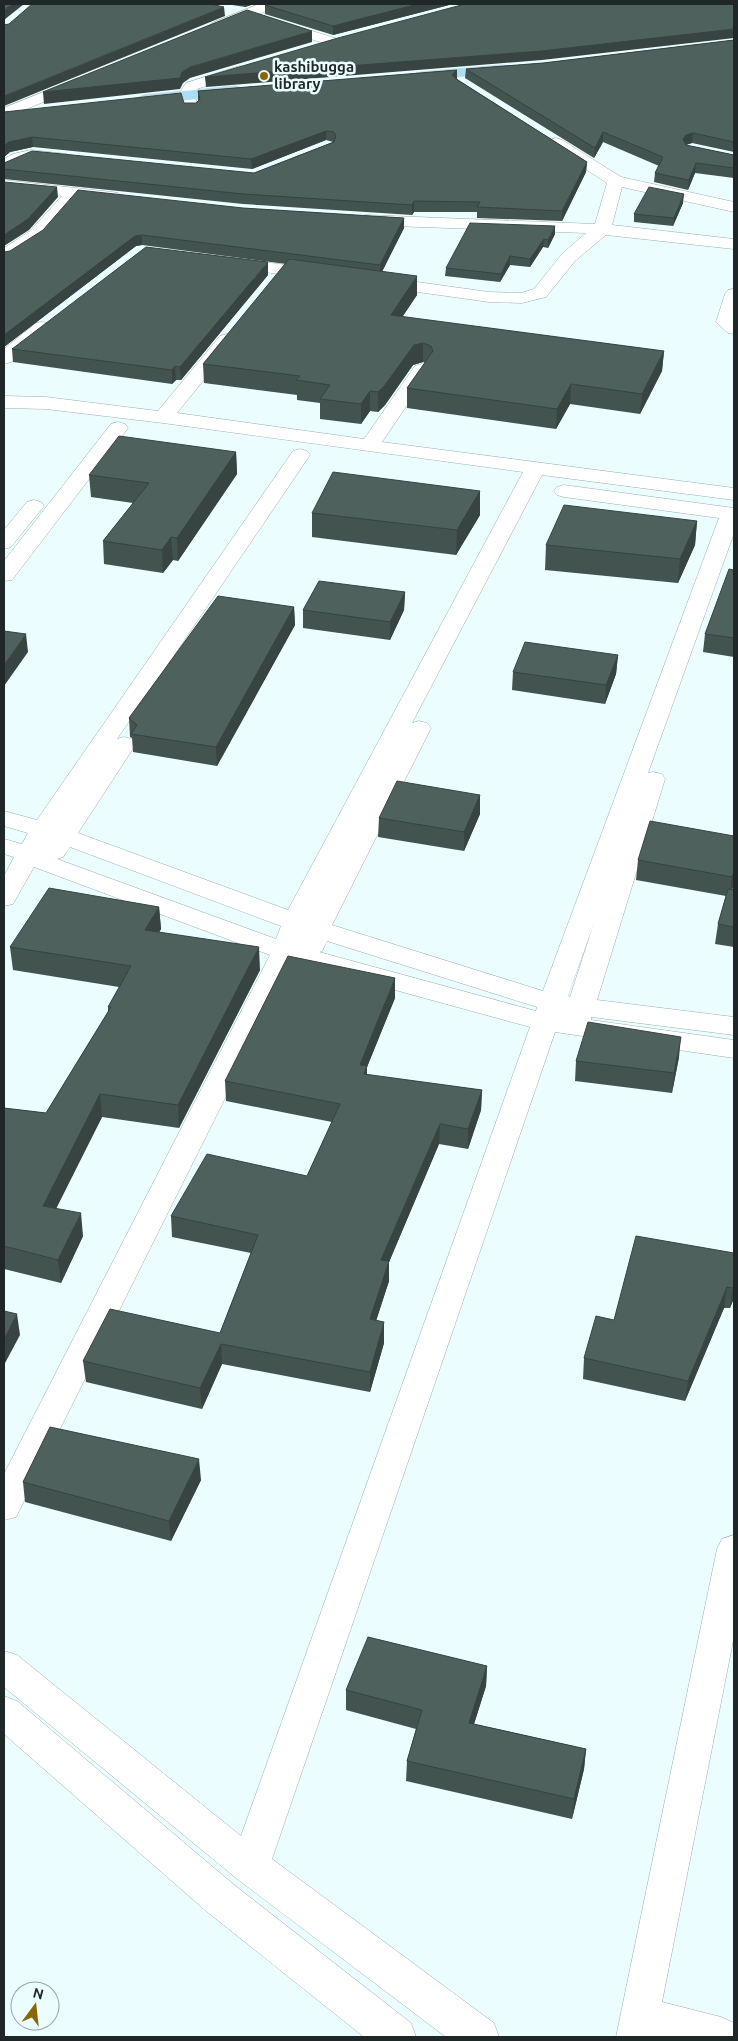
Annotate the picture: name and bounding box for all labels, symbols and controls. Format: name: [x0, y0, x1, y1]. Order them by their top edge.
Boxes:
place label: kashibugga library: [274, 58, 354, 92]
marker: kashibugga library: [258, 70, 270, 82]
north arrow: [10, 1981, 60, 2031]
text: N: [31, 1984, 45, 2003]

